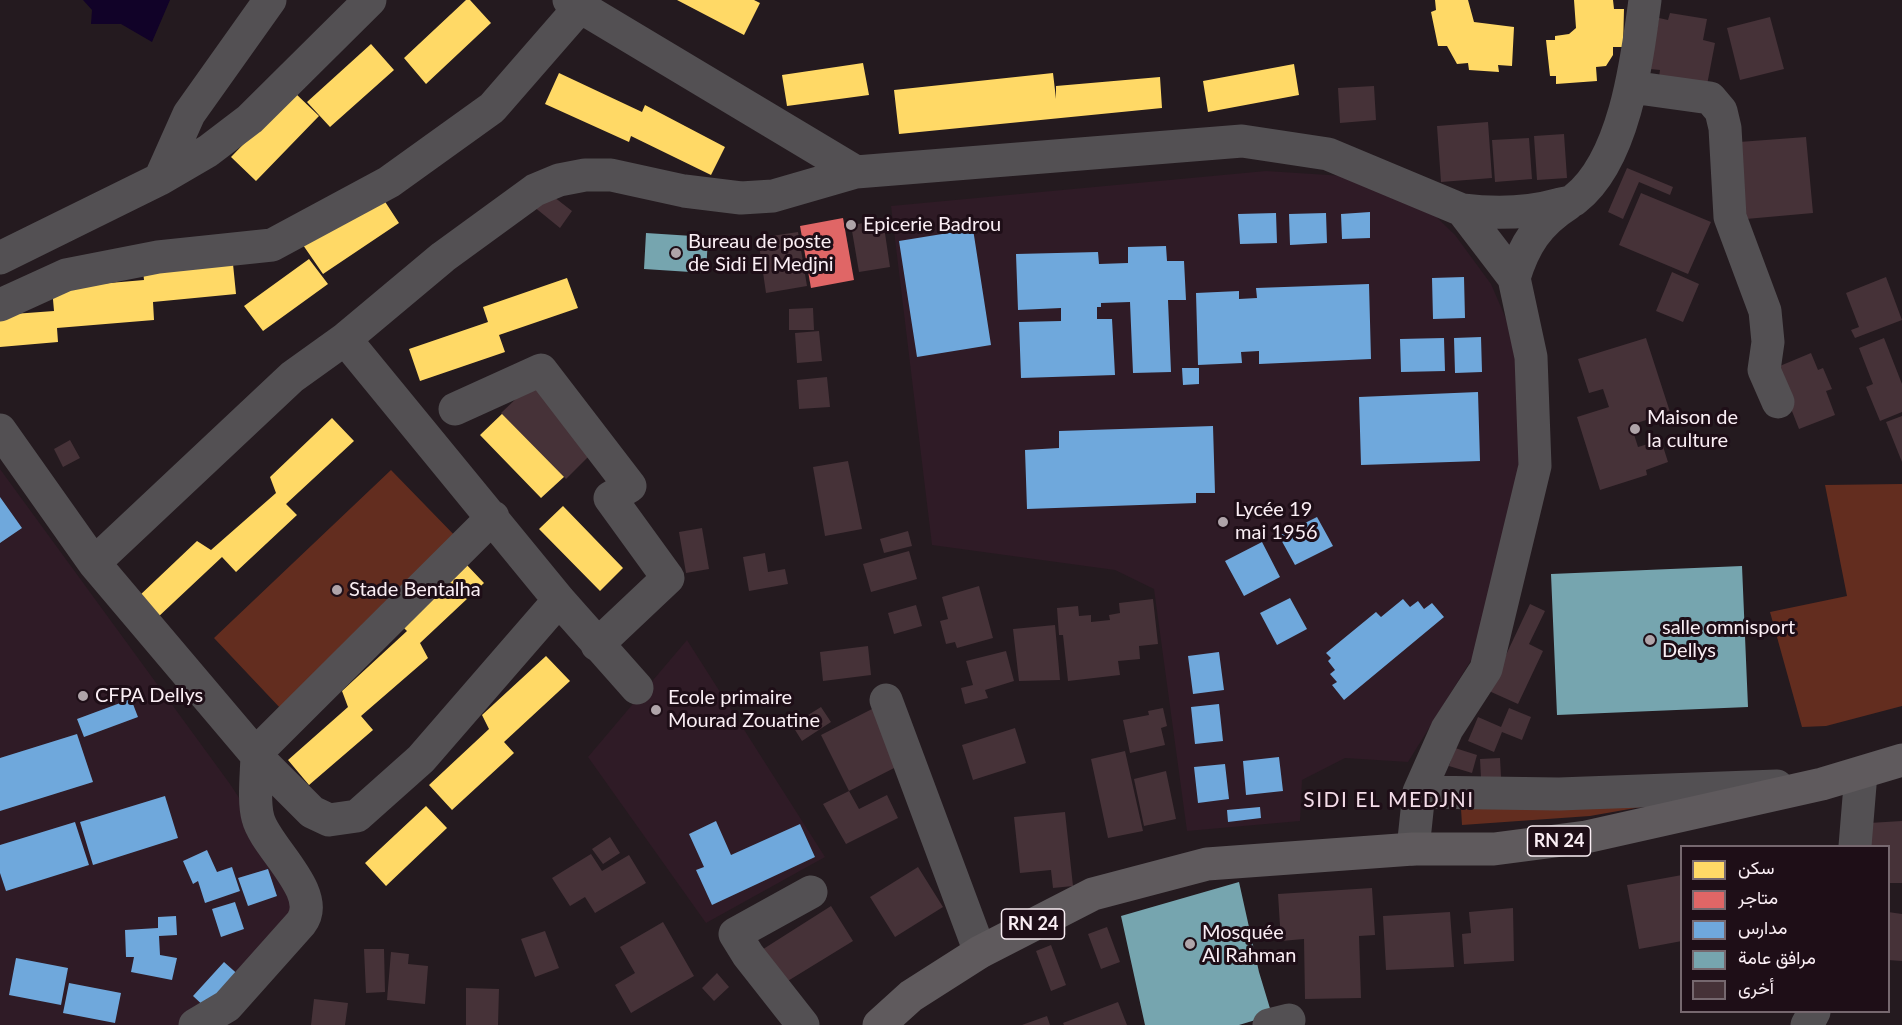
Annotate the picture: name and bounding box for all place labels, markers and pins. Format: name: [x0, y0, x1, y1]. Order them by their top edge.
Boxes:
place label: Epicerie Badrou: [863, 213, 1001, 237]
marker: Epicerie Badrou: [844, 218, 858, 232]
place label: Bureau de poste de Sidi El Medjni: [688, 230, 834, 277]
marker: Bureau de poste de Sidi El Medjni: [669, 246, 683, 260]
place label: Maison de la culture: [1647, 406, 1738, 453]
marker: Maison de la culture: [1628, 422, 1642, 436]
place label: Lycée 19 mai 1956: [1235, 498, 1318, 545]
marker: Lycée 19 mai 1956: [1216, 515, 1230, 529]
place label: Stade Bentalha: [349, 578, 481, 602]
marker: Stade Bentalha: [330, 583, 344, 597]
place label: salle omnisport Dellys: [1662, 616, 1795, 663]
marker: salle omnisport Dellys: [1643, 633, 1657, 647]
place label: CFPA Dellys: [95, 684, 203, 708]
place label: Ecole primaire Mourad Zouatine: [668, 686, 820, 733]
marker: CFPA Dellys: [76, 689, 90, 703]
marker: Ecole primaire Mourad Zouatine: [649, 703, 663, 717]
place label: Mosquée Al Rahman: [1202, 921, 1296, 968]
marker: Mosquée Al Rahman: [1183, 937, 1197, 951]

